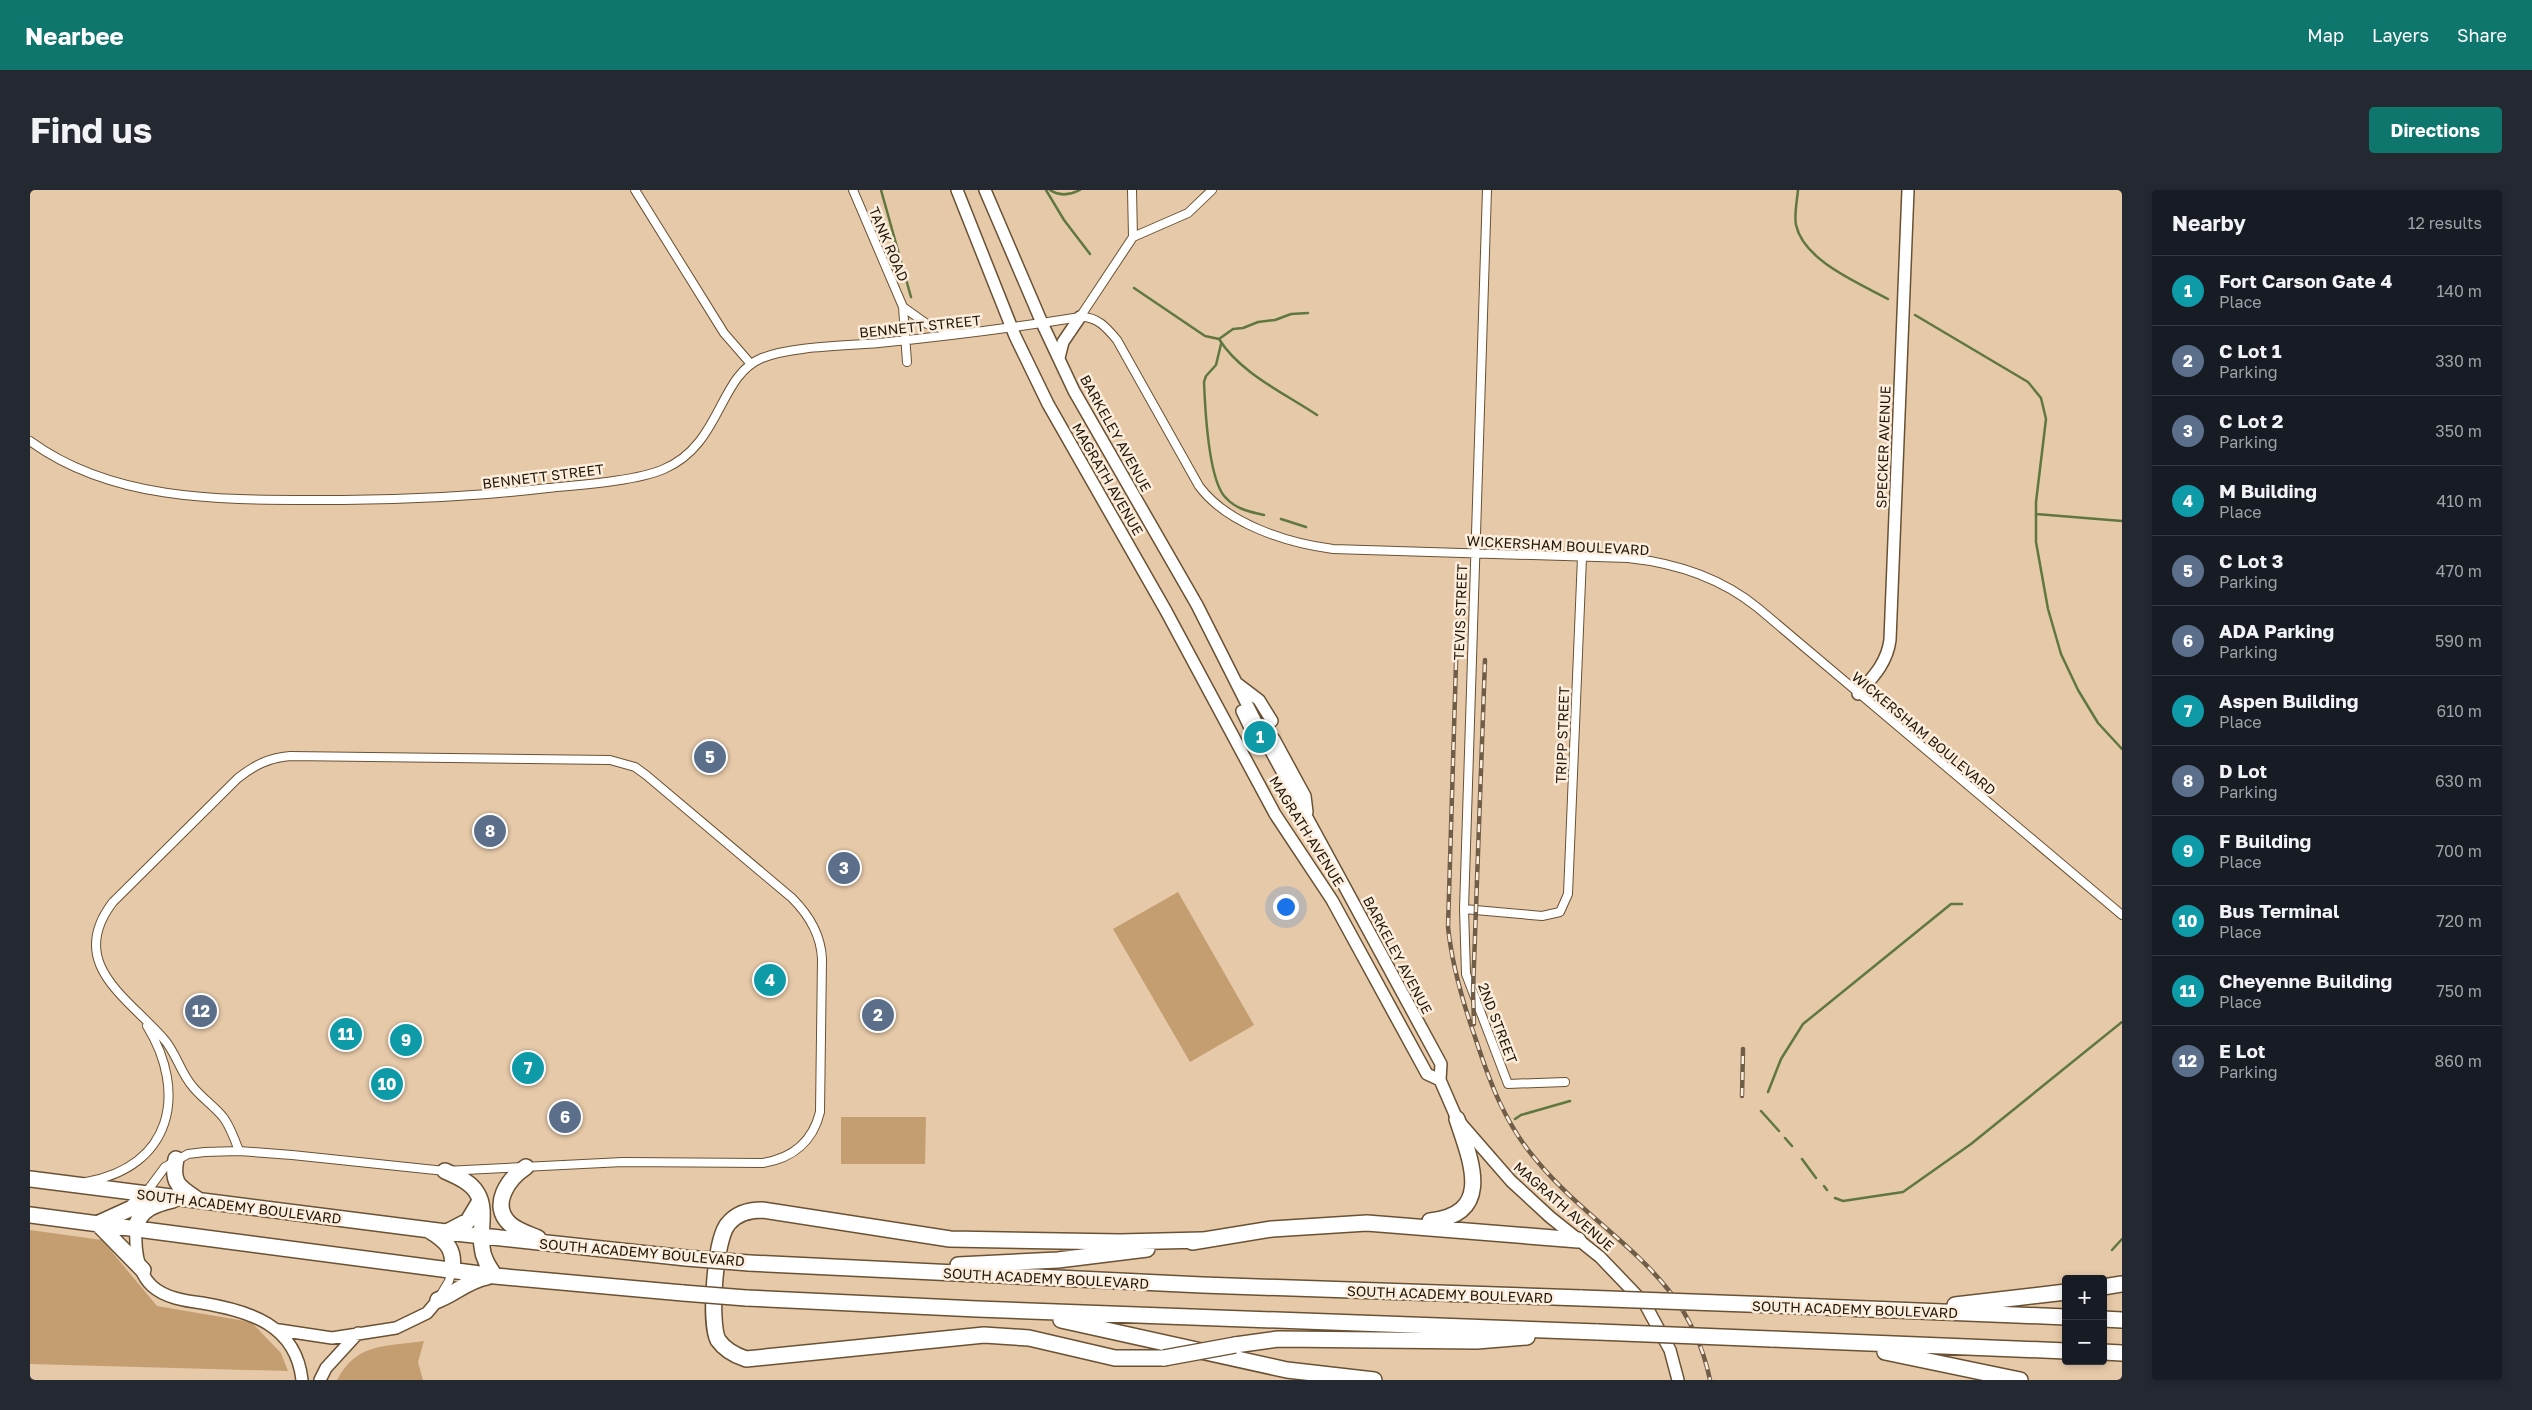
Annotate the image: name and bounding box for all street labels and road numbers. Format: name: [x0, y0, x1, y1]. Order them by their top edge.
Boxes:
street label: TANK ROAD: [866, 204, 912, 284]
street label: BENNETT STREET: [858, 311, 982, 341]
street label: BARKELEY AVENUE: [1077, 372, 1155, 494]
street label: SPECKER AVENUE: [1872, 385, 1894, 509]
street label: MAGRATH AVENUE: [1069, 420, 1147, 538]
street label: BENNETT STREET: [481, 460, 605, 492]
street label: WICKERSHAM BOULEVARD: [1466, 532, 1650, 558]
street label: TEVIS STREET: [1450, 563, 1470, 661]
street label: WICKERSHAM BOULEVARD: [1848, 668, 2000, 798]
street label: TRIPP STREET: [1552, 686, 1572, 784]
street label: MAGRATH AVENUE: [1266, 773, 1348, 889]
street label: BARKELEY AVENUE: [1360, 893, 1436, 1017]
street label: 2ND STREET: [1475, 980, 1521, 1066]
street label: MAGRATH AVENUE: [1510, 1158, 1618, 1254]
street label: SOUTH ACADEMY BOULEVARD: [136, 1185, 342, 1227]
street label: SOUTH ACADEMY BOULEVARD: [539, 1235, 745, 1269]
street label: SOUTH ACADEMY BOULEVARD: [943, 1264, 1149, 1292]
street label: SOUTH ACADEMY BOULEVARD: [1347, 1282, 1553, 1306]
street label: SOUTH ACADEMY BOULEVARD: [1752, 1297, 1958, 1321]

